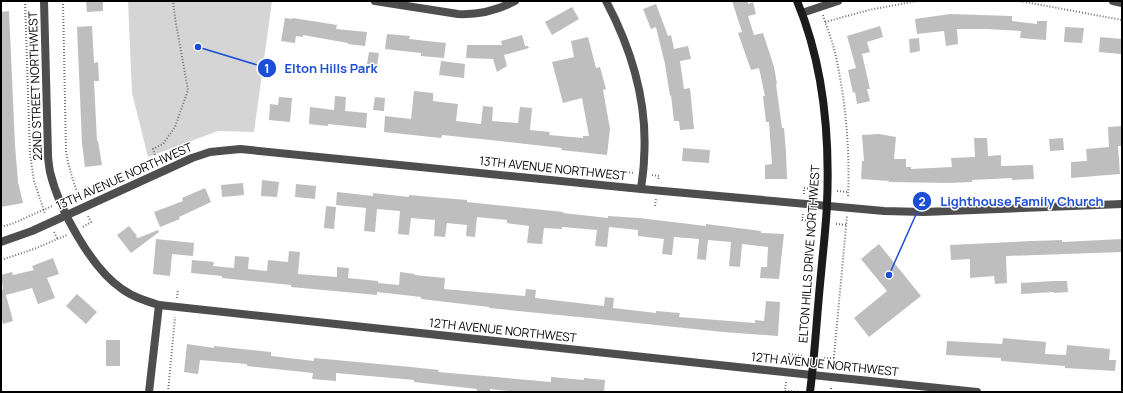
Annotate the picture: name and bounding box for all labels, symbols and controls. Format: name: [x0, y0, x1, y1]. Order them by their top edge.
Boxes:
street label: 22ND STREET NORTHWEST: [24, 10, 46, 161]
callout: Elton Hills Park: [257, 56, 386, 81]
text: Elton Hills Park: [284, 59, 379, 77]
text: 1: [264, 60, 270, 77]
street label: 13TH AVENUE NORTHWEST: [53, 138, 196, 214]
street label: 13TH AVENUE NORTHWEST: [479, 152, 628, 184]
street label: ELTON HILLS DRIVE NORTHWEST: [794, 164, 824, 344]
callout: Lighthouse Family Church: [912, 189, 1112, 214]
text: Lighthouse Family Church: [940, 192, 1104, 210]
text: 2: [918, 193, 926, 210]
street label: 12TH AVENUE NORTHWEST: [428, 314, 578, 346]
street label: 12TH AVENUE NORTHWEST: [750, 348, 900, 380]

